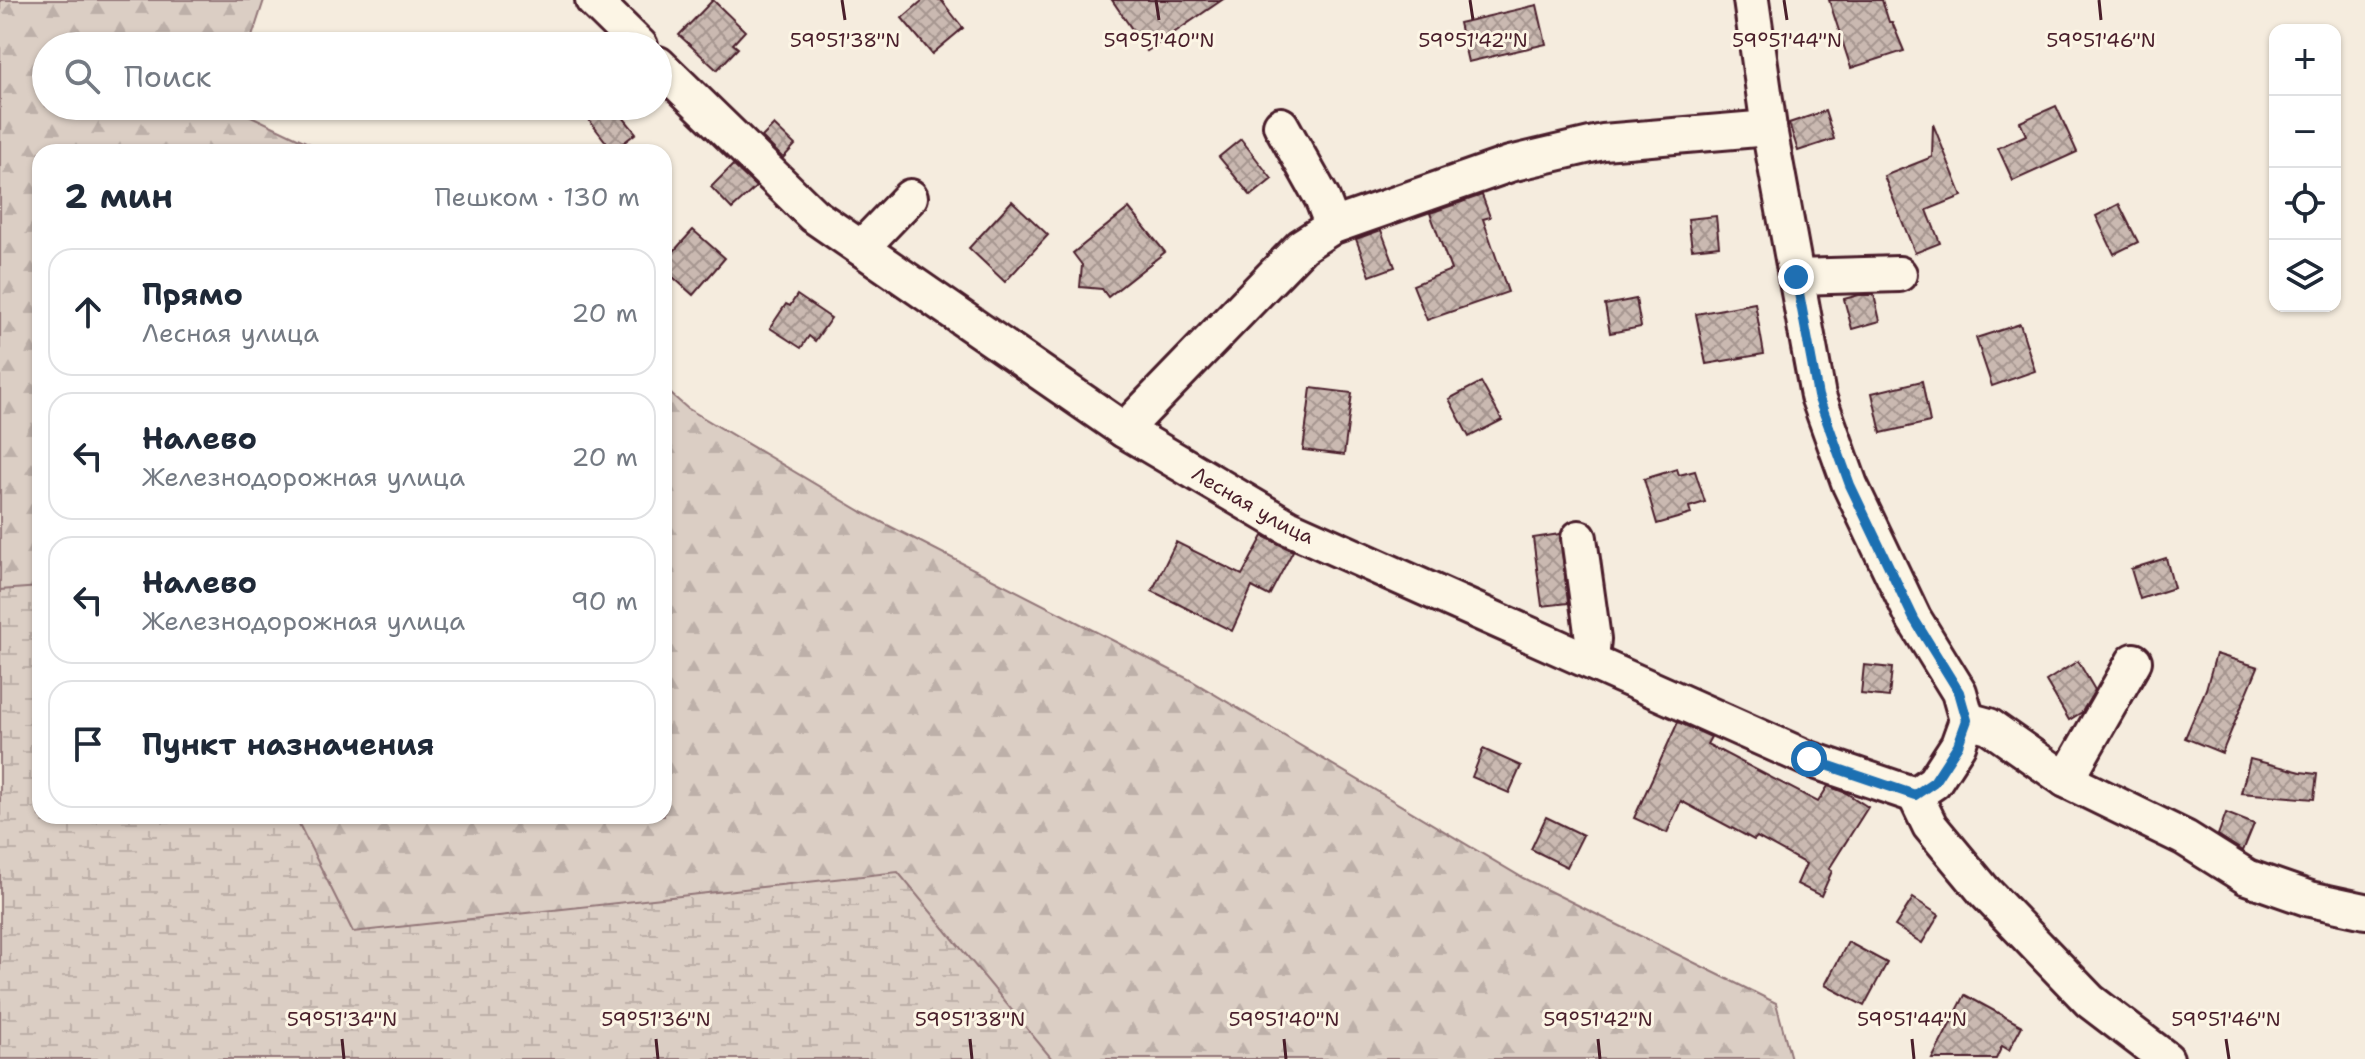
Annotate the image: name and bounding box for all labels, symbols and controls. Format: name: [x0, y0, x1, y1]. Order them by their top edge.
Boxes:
map controls: [2269, 24, 2341, 312]
button: +: [2269, 24, 2341, 96]
text: 59°51'38"N: [790, 27, 900, 53]
text: 59°51'40"N: [1103, 27, 1215, 53]
text: 59°51'42"N: [1418, 27, 1528, 53]
text: 59°51'44"N: [1732, 27, 1842, 53]
text: 59°51'46"N: [2046, 27, 2156, 53]
search box: [32, 32, 672, 120]
icon: search: [60, 54, 104, 98]
text: Поиск: [124, 56, 212, 97]
button: −: [2269, 96, 2341, 168]
button: locate: [2269, 168, 2341, 240]
text: 2 мин: [64, 173, 173, 219]
text: Пешком · 130 m: [434, 179, 640, 214]
button: layers: [2269, 240, 2341, 312]
route end: [1778, 259, 1814, 295]
text: Прямо: [142, 274, 243, 315]
icon: ahead: [66, 290, 110, 334]
text: 20 m: [571, 295, 638, 330]
text: Лесная улица: [142, 315, 319, 350]
text: Налево: [142, 418, 257, 459]
icon: left: [66, 434, 110, 478]
text: 20 m: [571, 439, 638, 474]
text: Железнодорожная улица: [142, 459, 465, 494]
street label: Лесная улица: [1187, 460, 1319, 550]
text: Налево: [142, 562, 257, 603]
icon: left: [66, 578, 110, 622]
text: 90 m: [571, 583, 638, 618]
text: Железнодорожная улица: [142, 603, 465, 638]
icon: arrive: [66, 722, 110, 766]
text: Пункт назначения: [142, 724, 434, 765]
route start: [1791, 741, 1827, 777]
text: 59°51'34"N: [287, 1006, 397, 1032]
text: 59°51'36"N: [601, 1006, 711, 1032]
text: 59°51'38"N: [915, 1006, 1025, 1032]
text: 59°51'40"N: [1228, 1006, 1340, 1032]
text: 59°51'42"N: [1543, 1006, 1653, 1032]
text: 59°51'44"N: [1857, 1006, 1967, 1032]
text: 59°51'46"N: [2171, 1006, 2281, 1032]

